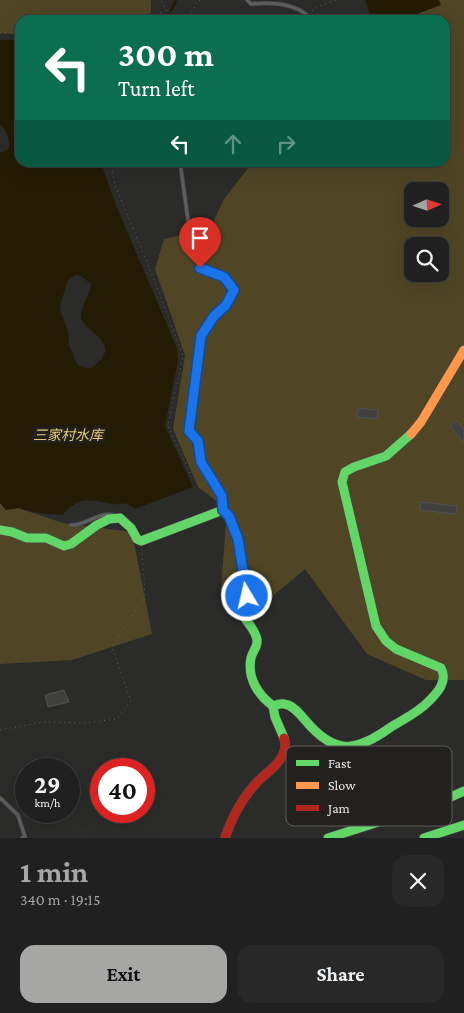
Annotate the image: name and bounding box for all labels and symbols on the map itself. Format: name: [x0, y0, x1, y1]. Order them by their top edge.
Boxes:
north arrow: [404, 182, 449, 228]
pin: [179, 217, 221, 268]
water label: 三家村水库: [33, 427, 105, 443]
position arrow: [220, 569, 272, 621]
legend: [286, 746, 452, 826]
text: Fast: [328, 755, 352, 771]
speed limit sign: 40: [90, 758, 155, 823]
text: Slow: [328, 777, 356, 793]
text: Jam: [326, 800, 350, 816]

